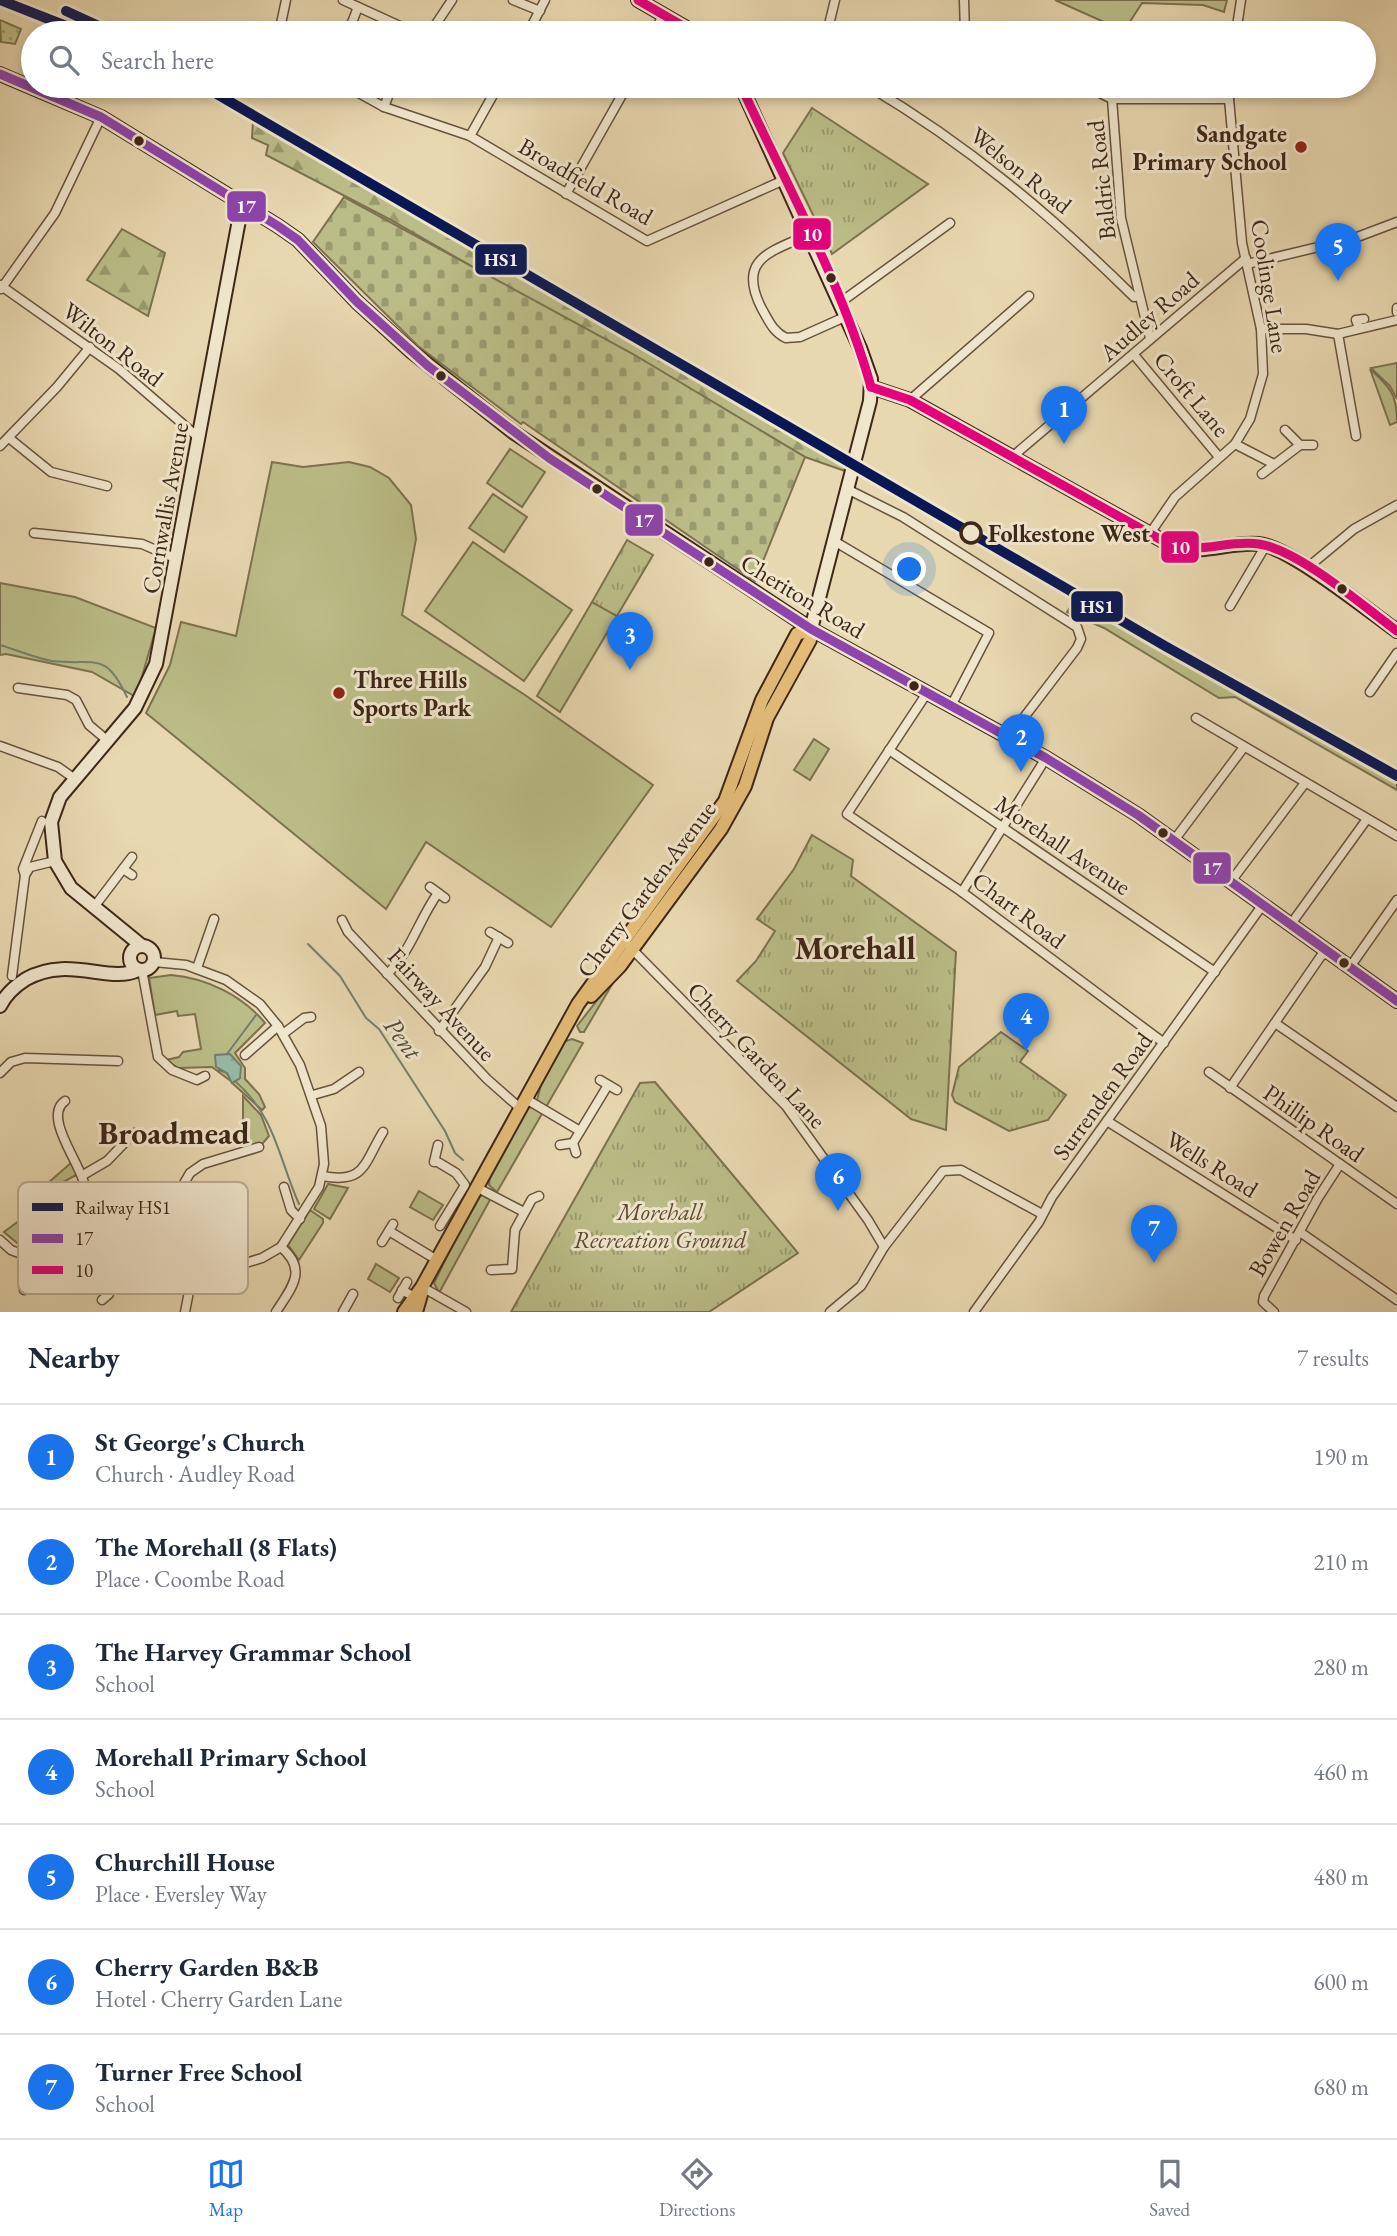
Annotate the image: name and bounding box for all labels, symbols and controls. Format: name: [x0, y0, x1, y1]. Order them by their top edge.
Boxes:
search box: [21, 21, 1376, 98]
icon: search: [45, 41, 83, 79]
text: Search here: [101, 43, 214, 77]
street label: Baldric Road: [1079, 118, 1123, 241]
place label: Sandgate Primary School: [1133, 118, 1287, 178]
street label: Welson Road: [964, 120, 1079, 221]
street label: Broadfield Road: [513, 130, 659, 232]
unlabelled marker: [132, 134, 146, 148]
marker: Sandgate Primary School: [1293, 139, 1309, 155]
line badge: 17: [226, 190, 267, 223]
text: 17: [236, 194, 257, 219]
line badge: 10: [792, 217, 832, 251]
street label: Coolinge Lane: [1244, 217, 1296, 355]
text: 10: [802, 222, 822, 247]
pin: 5: [1315, 223, 1361, 281]
line badge: HS1: [474, 243, 528, 276]
text: HS1: [484, 247, 518, 272]
street label: Audley Road: [1092, 264, 1206, 368]
unlabelled marker: [824, 271, 838, 285]
street label: Wilton Road: [56, 295, 171, 394]
street label: Croft Lane: [1147, 345, 1237, 443]
unlabelled marker: [434, 369, 448, 383]
pin: 1: [1041, 386, 1087, 444]
street label: Cornwallis Avenue: [135, 420, 195, 596]
unlabelled marker: [590, 482, 604, 496]
line badge: 17: [624, 503, 664, 537]
text: 17: [634, 508, 655, 533]
place label: Folkestone West: [988, 518, 1150, 549]
marker: Folkestone West: [960, 522, 982, 544]
line badge: 10: [1160, 530, 1200, 564]
text: 10: [1170, 535, 1190, 560]
street label: Cheriton Road: [735, 547, 872, 646]
your location: [892, 552, 926, 586]
unlabelled marker: [702, 555, 716, 569]
unlabelled marker: [1335, 582, 1349, 596]
line badge: HS1: [1070, 590, 1124, 623]
text: HS1: [1080, 594, 1114, 619]
pin: 3: [607, 612, 653, 670]
place label: Three Hills Sports Park: [353, 664, 472, 723]
unlabelled marker: [907, 679, 921, 693]
marker: Three Hills Sports Park: [331, 685, 347, 701]
pin: 2: [998, 714, 1044, 772]
street label: Morehall Avenue: [989, 788, 1137, 902]
street label: Cherry Garden Avenue: [570, 795, 722, 983]
unlabelled marker: [1156, 826, 1170, 840]
line badge: 17: [1192, 851, 1232, 885]
text: 17: [1202, 856, 1223, 881]
street label: Chart Road: [966, 865, 1073, 956]
district label: Morehall: [794, 927, 916, 969]
street label: Fairway Avenue: [381, 941, 503, 1067]
unlabelled marker: [1337, 956, 1351, 970]
street label: Cherry Garden Lane: [681, 975, 833, 1135]
pin: 4: [1003, 993, 1049, 1051]
water label: Pent: [376, 1010, 431, 1067]
street label: Surrenden Road: [1045, 1025, 1159, 1166]
street label: Phillip Road: [1257, 1077, 1371, 1170]
district label: Broadmead: [98, 1112, 250, 1154]
street label: Wells Road: [1160, 1123, 1265, 1205]
pin: 6: [815, 1153, 861, 1211]
street label: Bowen Road: [1241, 1163, 1327, 1282]
legend: [18, 1182, 248, 1294]
text: Railway HS1: [75, 1195, 171, 1220]
park label: Morehall Recreation Ground: [574, 1196, 747, 1255]
pin: 7: [1131, 1205, 1177, 1263]
text: 17: [75, 1226, 94, 1251]
text: 10: [75, 1258, 93, 1283]
text: Nearby: [28, 1338, 120, 1377]
text: 7 results: [1297, 1343, 1369, 1373]
text: St George's Church: [95, 1425, 305, 1459]
text: 1: [45, 1442, 57, 1472]
text: 190 m: [1313, 1442, 1369, 1472]
text: Church · Audley Road: [95, 1459, 295, 1489]
text: The Morehall (8 Flats): [95, 1530, 337, 1564]
text: 2: [45, 1547, 57, 1577]
text: 210 m: [1313, 1547, 1369, 1577]
text: Place · Coombe Road: [95, 1564, 285, 1594]
text: The Harvey Grammar School: [95, 1635, 411, 1669]
text: 3: [45, 1652, 57, 1682]
text: 280 m: [1313, 1652, 1369, 1682]
text: School: [95, 1669, 155, 1699]
text: Morehall Primary School: [95, 1740, 367, 1774]
text: 4: [45, 1757, 57, 1787]
text: 460 m: [1313, 1757, 1369, 1787]
text: School: [95, 1774, 155, 1804]
text: Churchill House: [95, 1845, 275, 1879]
text: 5: [45, 1862, 57, 1892]
text: 480 m: [1313, 1862, 1369, 1892]
text: Place · Eversley Way: [95, 1879, 267, 1909]
text: Cherry Garden B&B: [95, 1950, 319, 1984]
text: 6: [45, 1967, 57, 1997]
text: 600 m: [1313, 1967, 1369, 1997]
text: Hotel · Cherry Garden Lane: [95, 1984, 342, 2014]
text: Turner Free School: [95, 2055, 302, 2089]
text: 7: [45, 2072, 57, 2102]
text: 680 m: [1313, 2072, 1369, 2102]
text: School: [95, 2089, 155, 2119]
tab: Map: [207, 2155, 245, 2222]
tab: Directions: [659, 2155, 735, 2222]
tab: Saved: [1149, 2155, 1190, 2222]

